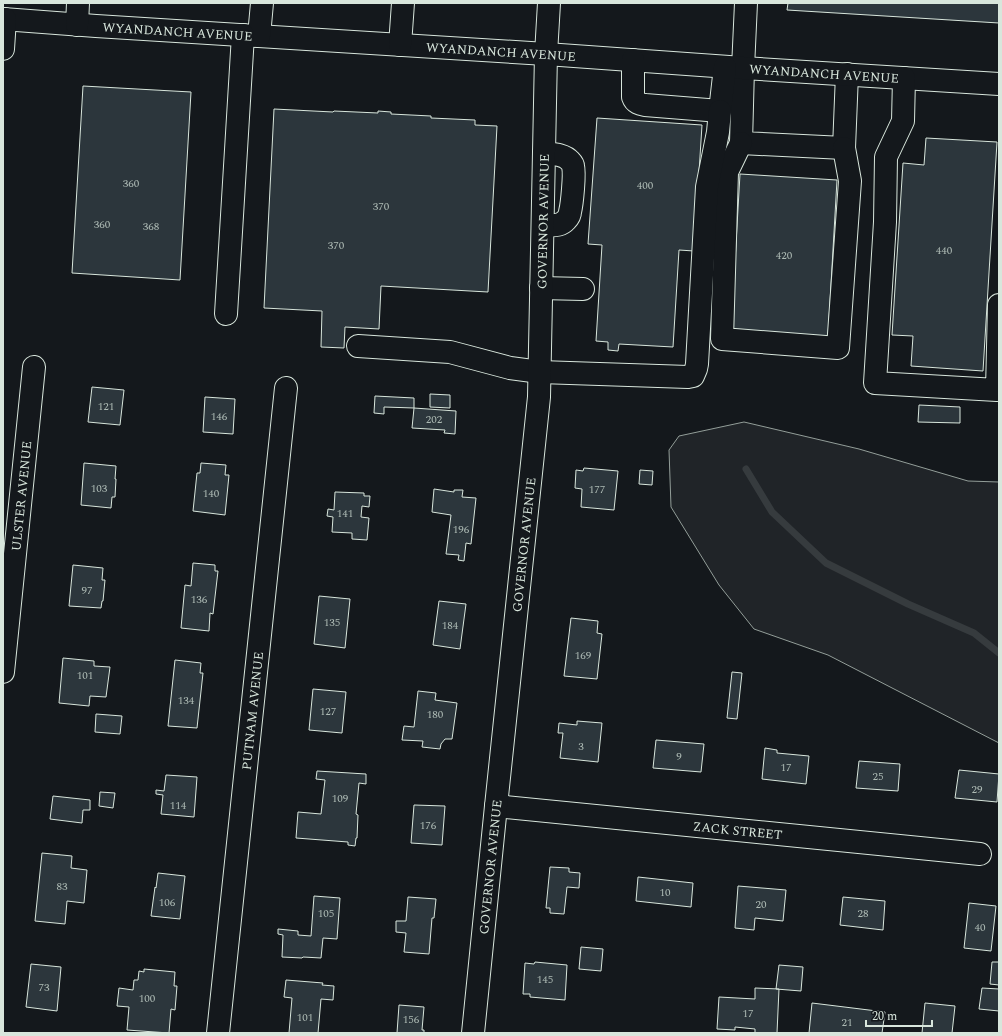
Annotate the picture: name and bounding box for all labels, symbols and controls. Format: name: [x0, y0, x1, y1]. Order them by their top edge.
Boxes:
street label: WYANDANCH AVENUE: [102, 17, 253, 47]
street label: WYANDANCH AVENUE: [425, 38, 577, 67]
street label: WYANDANCH AVENUE: [749, 59, 900, 89]
street label: GOVERNOR AVENUE: [532, 154, 555, 289]
house number: 360: [123, 175, 140, 192]
house number: 400: [637, 177, 654, 194]
house number: 370: [373, 198, 390, 215]
house number: 360: [94, 216, 111, 233]
house number: 368: [143, 218, 160, 235]
house number: 370: [328, 237, 345, 254]
house number: 440: [936, 242, 953, 259]
house number: 420: [776, 247, 793, 264]
house number: 121: [98, 398, 114, 415]
house number: 146: [211, 408, 228, 425]
house number: 202: [426, 411, 443, 428]
street label: ULSTER AVENUE: [6, 440, 37, 552]
street label: GOVERNOR AVENUE: [507, 476, 542, 613]
house number: 103: [91, 480, 108, 497]
house number: 177: [589, 481, 606, 498]
house number: 140: [203, 485, 220, 502]
house number: 141: [337, 505, 353, 522]
house number: 196: [453, 521, 470, 538]
house number: 97: [82, 582, 93, 599]
house number: 136: [191, 591, 208, 608]
house number: 135: [324, 614, 340, 631]
house number: 184: [442, 617, 459, 634]
house number: 169: [575, 647, 592, 664]
street label: PUTNAM AVENUE: [237, 651, 269, 771]
house number: 101: [77, 667, 93, 684]
house number: 134: [178, 692, 195, 709]
house number: 127: [320, 703, 337, 720]
house number: 180: [427, 706, 444, 723]
house number: 3: [578, 738, 584, 755]
house number: 9: [676, 748, 682, 765]
house number: 17: [781, 759, 792, 776]
house number: 25: [873, 768, 884, 785]
house number: 29: [972, 781, 983, 798]
house number: 109: [332, 790, 349, 807]
house number: 114: [170, 797, 187, 814]
street label: GOVERNOR AVENUE: [474, 798, 508, 935]
house number: 176: [420, 817, 437, 834]
street label: ZACK STREET: [692, 817, 784, 845]
house number: 83: [57, 878, 68, 895]
house number: 10: [660, 884, 671, 901]
house number: 106: [159, 894, 176, 911]
house number: 20: [756, 896, 767, 913]
house number: 105: [318, 905, 334, 922]
house number: 28: [858, 905, 869, 922]
house number: 40: [975, 919, 986, 936]
house number: 145: [537, 971, 553, 988]
house number: 73: [39, 979, 50, 996]
house number: 100: [139, 990, 156, 1007]
scale bar: [866, 1002, 932, 1028]
house number: 17: [743, 1005, 754, 1022]
text: 20 m: [872, 1007, 897, 1026]
house number: 101: [297, 1009, 313, 1026]
house number: 156: [403, 1011, 420, 1028]
house number: 21: [842, 1014, 853, 1031]

